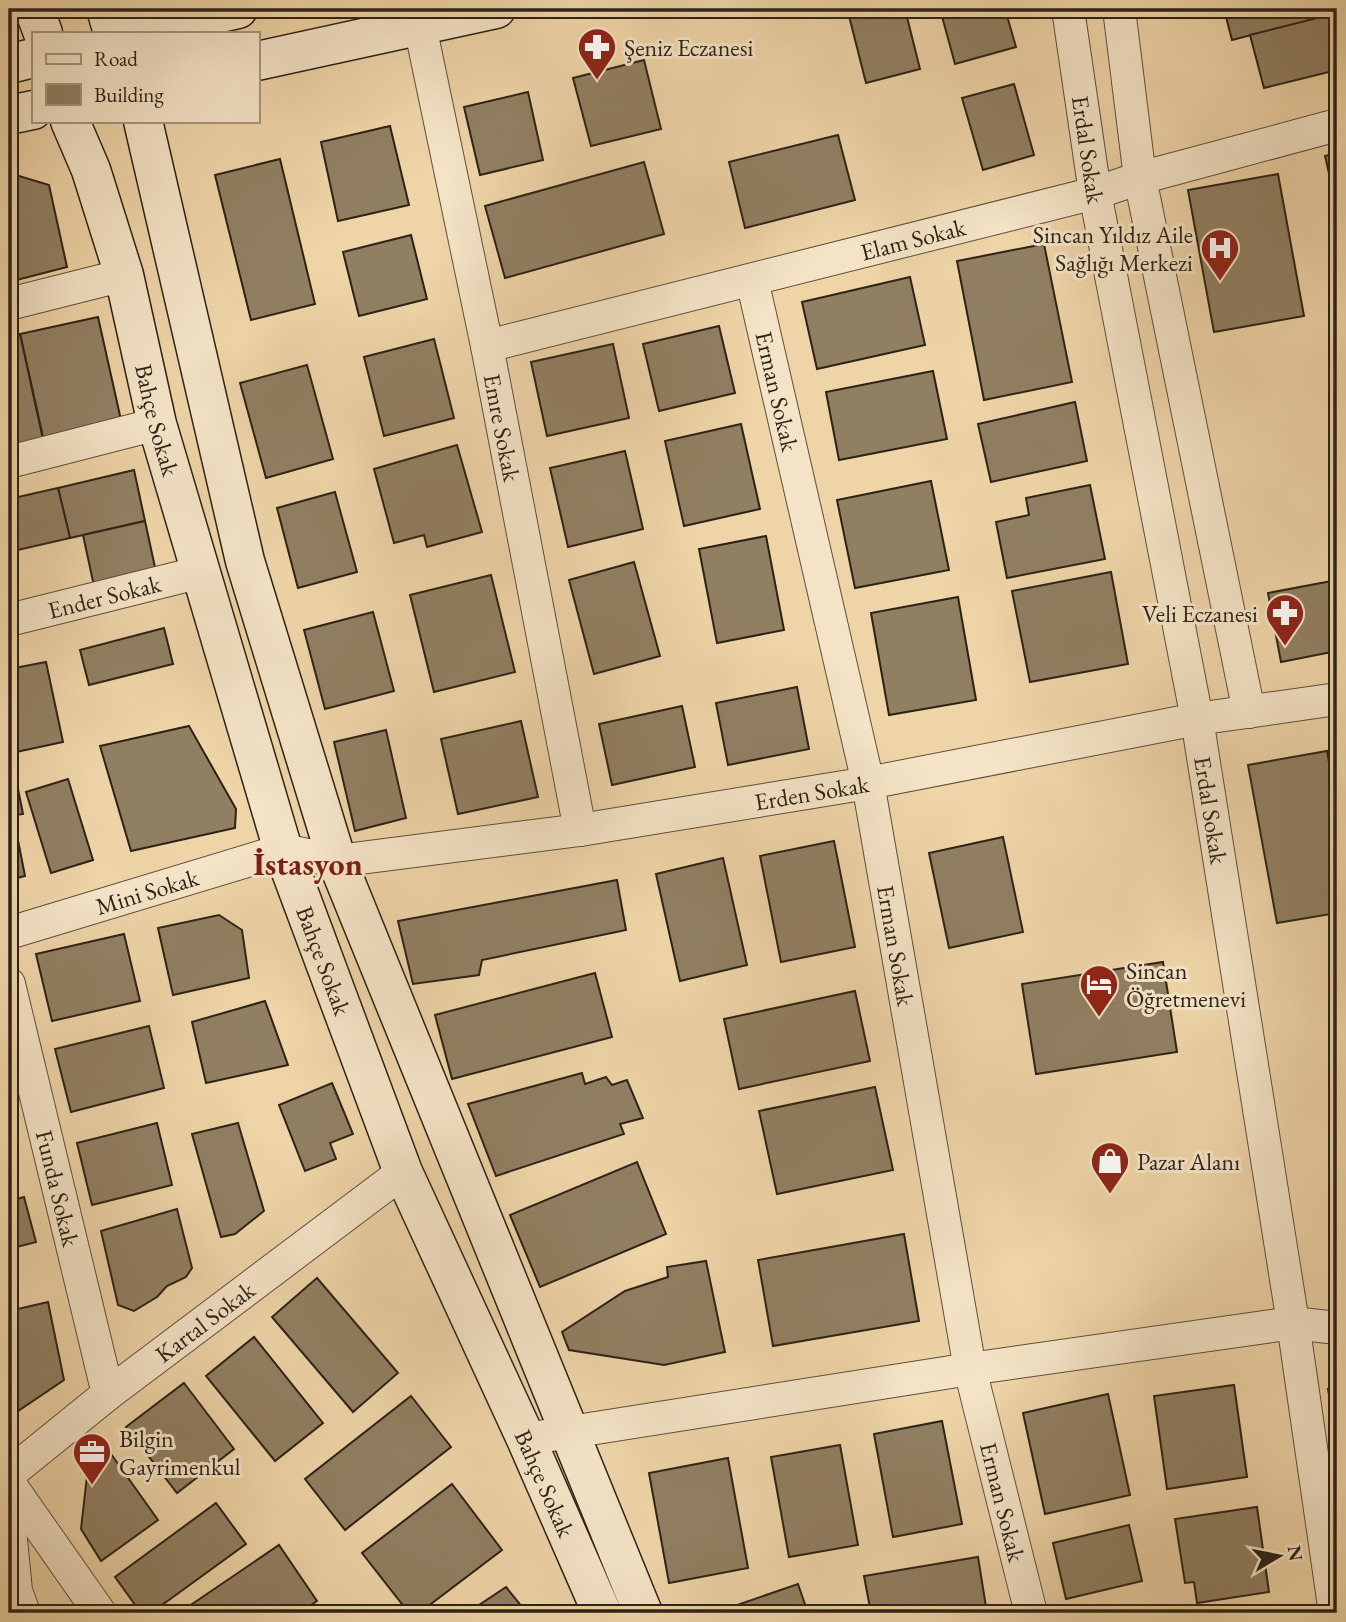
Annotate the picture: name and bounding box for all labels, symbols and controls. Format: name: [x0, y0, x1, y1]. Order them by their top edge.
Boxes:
pharmacy icon: Şeniz Eczanesi: [576, 26, 618, 81]
legend: [32, 32, 259, 122]
place label: Şeniz Eczanesi: [624, 32, 753, 63]
text: Road: [94, 45, 138, 72]
text: Building: [94, 81, 164, 108]
street label: Erdal Sokak: [1065, 93, 1112, 207]
street label: Elam Sokak: [857, 211, 969, 267]
place label: Sincan Yıldız Aile Sağlığı Merkezi: [1033, 219, 1193, 278]
hospital icon: Sincan Yıldız Aile Sağlığı Merkezi: [1199, 227, 1241, 282]
street label: Erman Sokak: [749, 328, 807, 455]
street label: Bahçe Sokak: [129, 361, 187, 480]
street label: Emre Sokak: [477, 371, 528, 485]
street label: Ender Sokak: [44, 567, 165, 625]
pharmacy icon: Veli Eczanesi: [1264, 592, 1306, 647]
place label: Veli Eczanesi: [1142, 598, 1258, 629]
street label: Erdal Sokak: [1188, 754, 1235, 867]
street label: Erden Sokak: [752, 767, 872, 817]
district label: İstasyon: [253, 843, 363, 885]
street label: Mini Sokak: [92, 861, 203, 921]
street label: Erman Sokak: [871, 883, 922, 1009]
street label: Bahçe Sokak: [290, 901, 359, 1020]
place label: Sincan Öğretmenevi: [1126, 955, 1246, 1014]
hotel icon: Sincan Öğretmenevi: [1078, 963, 1120, 1018]
street label: Funda Sokak: [29, 1127, 87, 1250]
shop icon: Pazar Alanı: [1089, 1140, 1131, 1195]
place label: Pazar Alanı: [1137, 1146, 1240, 1177]
street label: Kartal Sokak: [149, 1274, 261, 1369]
place label: Bilgin Gayrimenkul: [119, 1423, 241, 1482]
street label: Bahçe Sokak: [508, 1424, 583, 1542]
office icon: Bilgin Gayrimenkul: [71, 1431, 113, 1486]
street label: Erman Sokak: [973, 1439, 1033, 1566]
north arrow: [1244, 1520, 1314, 1590]
text: N: [1282, 1543, 1309, 1563]

